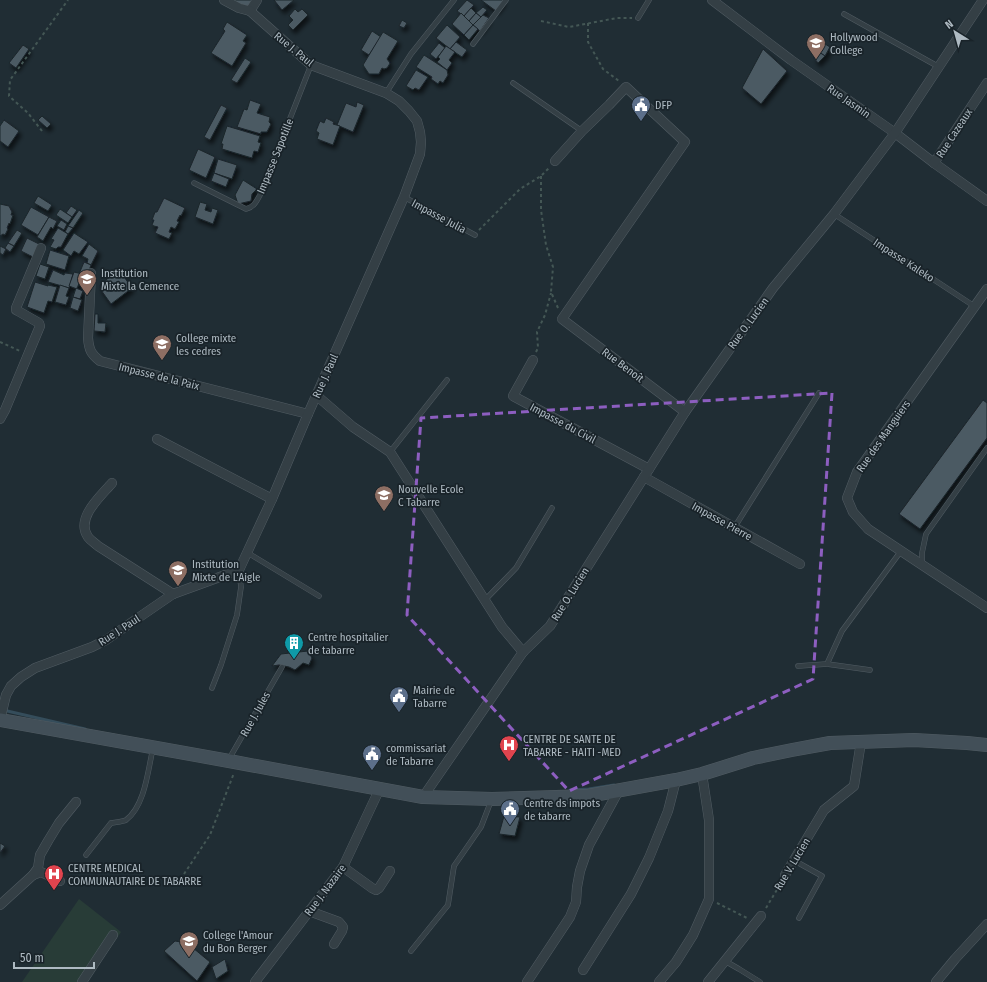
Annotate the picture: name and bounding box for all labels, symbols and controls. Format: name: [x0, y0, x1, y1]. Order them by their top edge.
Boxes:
north arrow: [935, 12, 975, 52]
text: N: [943, 17, 956, 32]
street label: Rue J. Paul: [271, 30, 316, 69]
place label: Hollywood College: [830, 31, 878, 57]
school or university icon: Hollywood College: [805, 32, 827, 60]
street label: Rue Jasmin: [825, 82, 873, 121]
public building icon: DFP: [630, 94, 652, 122]
place label: DFP: [655, 99, 672, 112]
street label: Rue Cazeaux: [934, 106, 975, 160]
street label: Impasse Sapotille: [254, 117, 296, 196]
street label: Impasse Julia: [409, 197, 468, 236]
street label: Impasse Kaleko: [871, 236, 937, 285]
place label: Institution Mixte la Cemence: [101, 267, 179, 293]
school or university icon: Institution Mixte la Cemence: [76, 268, 98, 296]
street label: Rue O. Lucien: [725, 295, 771, 352]
place label: College mixte les cedres: [176, 332, 236, 358]
school or university icon: College mixte les cedres: [151, 333, 173, 361]
street label: Rue Benoît: [599, 345, 647, 386]
street label: Rue J. Paul: [310, 352, 341, 400]
street label: Impasse de la Paix: [117, 360, 201, 393]
street label: Rue des Manguiers: [854, 398, 913, 475]
street label: Impasse du Civil: [528, 401, 598, 446]
place label: Nouvelle Ecole C Tabarre: [398, 483, 464, 509]
school or university icon: Nouvelle Ecole C Tabarre: [373, 484, 395, 512]
street label: Impasse Pierre: [690, 500, 754, 543]
place label: Institution Mixte de L'Aigle: [192, 558, 260, 584]
school or university icon: Institution Mixte de L'Aigle: [167, 559, 189, 587]
street label: Rue O. Lucien: [549, 565, 592, 623]
street label: Rue J. Paul: [96, 612, 143, 649]
place label: Centre hospitalier de tabarre: [308, 631, 389, 657]
building icon: Centre hospitalier de tabarre: [283, 632, 305, 660]
place label: Mairie de Tabarre: [413, 684, 455, 710]
public building icon: Mairie de Tabarre: [388, 685, 410, 713]
street label: Rue J. Jules: [238, 689, 273, 739]
place label: CENTRE DE SANTE DE TABARRE - HAITI -MED: [523, 733, 621, 759]
hospital icon: CENTRE DE SANTE DE TABARRE - HAITI -MED: [498, 734, 520, 762]
place label: commissariat de Tabarre: [386, 742, 447, 768]
public building icon: commissariat de Tabarre: [361, 743, 383, 771]
place label: Centre ds impots de tabarre: [524, 797, 600, 823]
public building icon: Centre ds impots de tabarre: [499, 798, 521, 826]
street label: Rue V. Lucien: [772, 836, 813, 893]
place label: CENTRE MEDICAL COMMUNAUTAIRE DE TABARRE: [68, 862, 201, 888]
street label: Rue J. Nazaire: [302, 862, 349, 919]
hospital icon: CENTRE MEDICAL COMMUNAUTAIRE DE TABARRE: [43, 863, 65, 891]
place label: College l'Amour du Bon Berger: [203, 929, 273, 955]
school or university icon: College l'Amour du Bon Berger: [178, 930, 200, 958]
scale bar: [14, 944, 94, 970]
text: 50 m: [20, 951, 44, 965]

